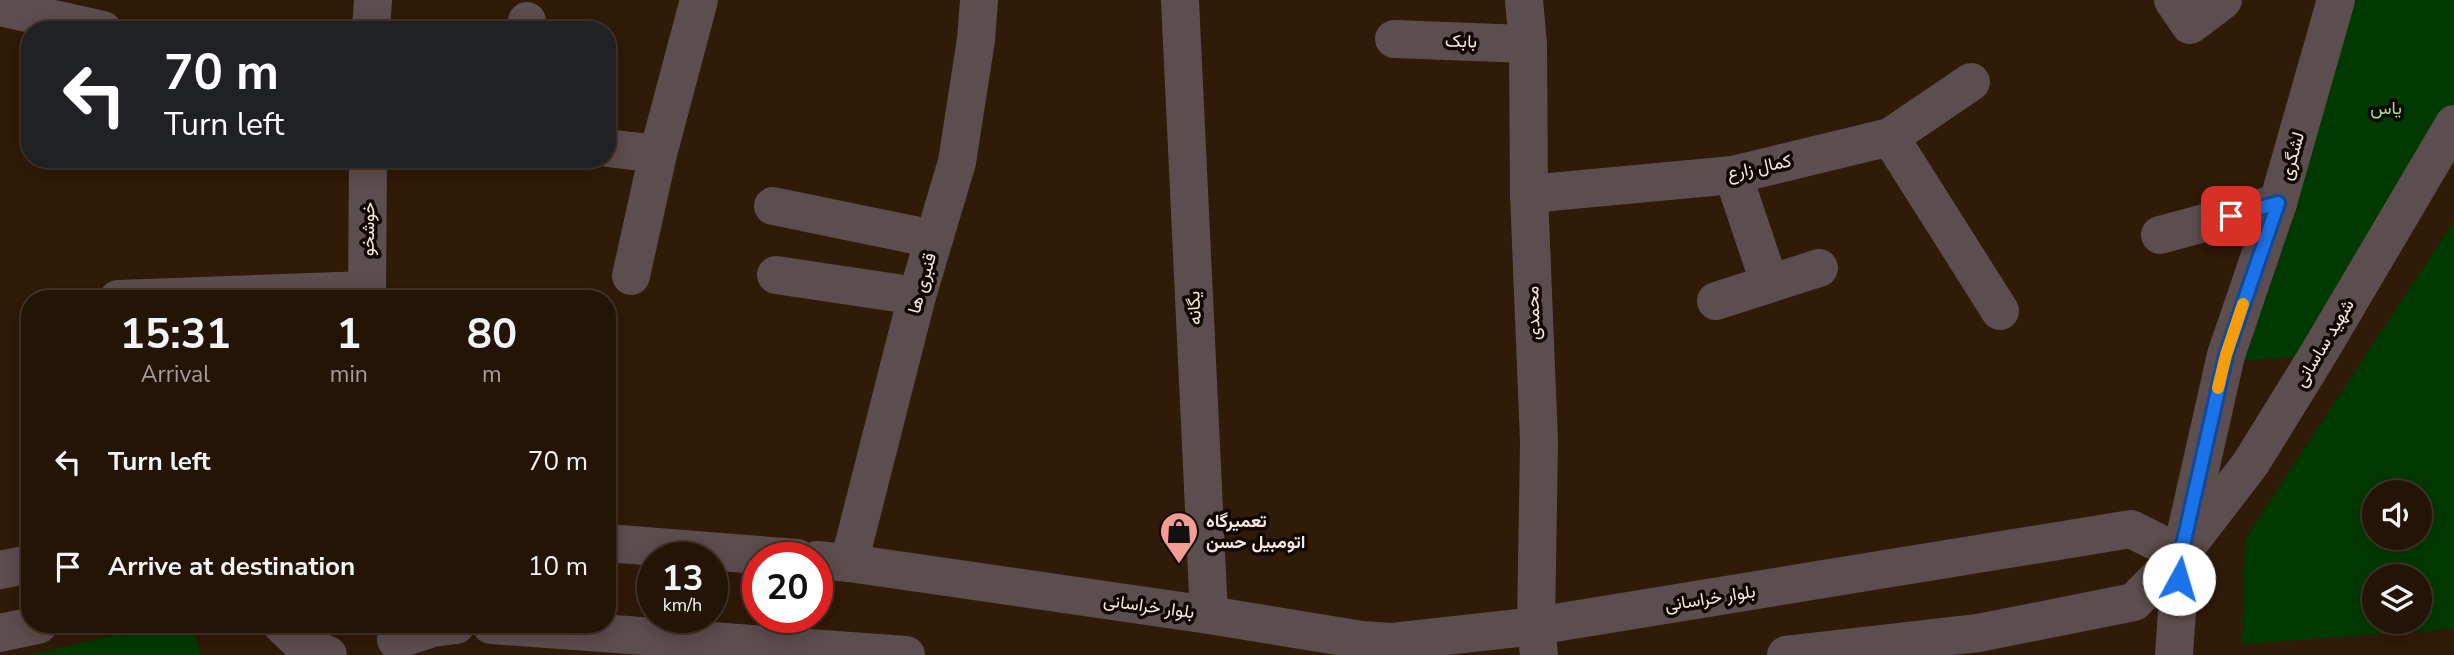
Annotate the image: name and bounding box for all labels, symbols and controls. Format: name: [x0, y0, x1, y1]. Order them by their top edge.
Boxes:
street label: بابک: [1444, 28, 1478, 54]
text: 70 m: [164, 39, 279, 106]
icon: left: [49, 49, 140, 140]
park label: یاس: [2370, 96, 2402, 120]
text: Turn left: [164, 103, 284, 146]
street label: لشگری: [2274, 129, 2310, 183]
street label: کمال زارع: [1724, 148, 1794, 186]
pin: [2201, 186, 2261, 246]
icon: arrive: [2212, 197, 2250, 235]
street label: خوشخو: [356, 202, 380, 256]
street label: قنبری ها: [902, 250, 942, 316]
street label: محمدی: [1520, 285, 1546, 341]
street label: یگانه: [1181, 290, 1207, 326]
street label: شهید ساسانی: [2288, 295, 2360, 391]
text: 15:31: [120, 306, 231, 363]
text: 1: [336, 306, 361, 363]
text: 80: [467, 306, 517, 363]
text: Arrival: [141, 359, 210, 390]
text: min: [330, 359, 368, 390]
text: m: [482, 359, 502, 390]
icon: left: [49, 443, 87, 481]
text: Turn left: [108, 444, 211, 479]
text: 70 m: [528, 444, 588, 479]
map controls: [2362, 480, 2432, 634]
button: sound: [2362, 480, 2432, 550]
place label: تعمیرگاه اتومبیل حسن: [1206, 509, 1305, 554]
shop icon: تعمیرگاه اتومبیل حسن: [1158, 510, 1200, 565]
speed limit sign: 20: [742, 542, 833, 633]
position arrow: [2142, 542, 2216, 616]
icon: arrive: [49, 548, 87, 586]
text: Arrive at destination: [108, 549, 355, 584]
text: 10 m: [528, 549, 588, 584]
text: 13: [661, 555, 704, 602]
button: layers: [2362, 564, 2432, 634]
street label: بلوار خراسانی: [1663, 579, 1757, 617]
street label: بلوار خراسانی: [1102, 588, 1196, 624]
text: km/h: [663, 593, 702, 617]

